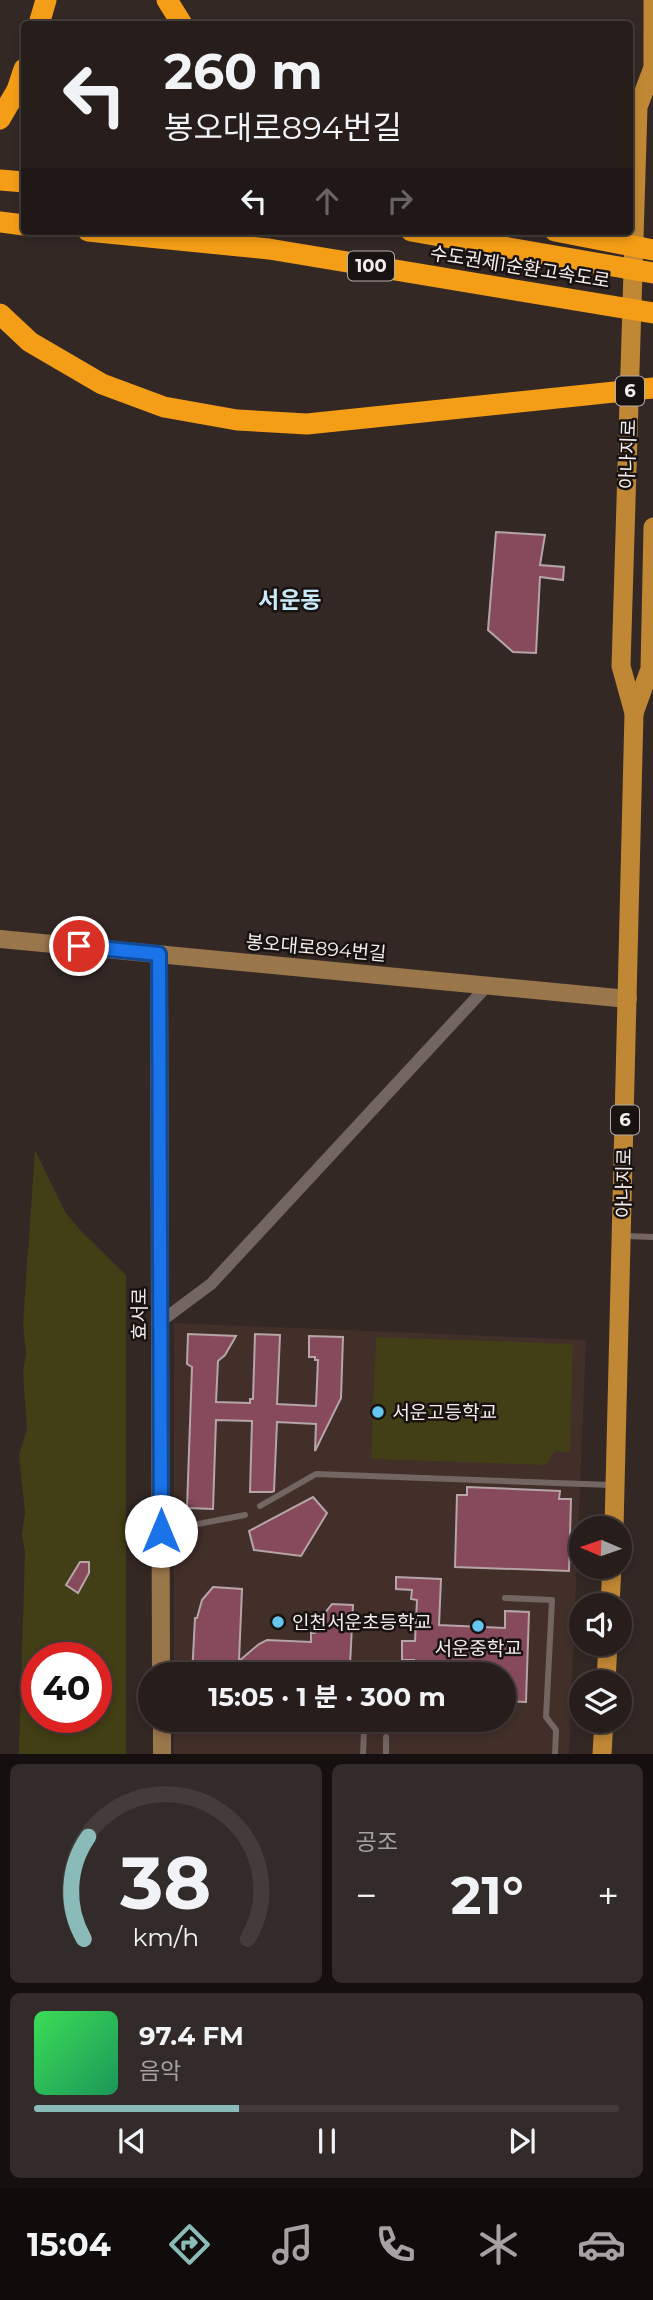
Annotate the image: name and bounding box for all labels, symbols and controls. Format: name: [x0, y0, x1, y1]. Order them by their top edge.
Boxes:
text: 260 m: [164, 42, 323, 101]
icon: left: [49, 49, 140, 140]
text: 봉오대로894번길: [164, 108, 402, 147]
icon: left: [235, 182, 273, 220]
icon: ahead: [308, 182, 346, 220]
icon: right: [381, 182, 419, 220]
street label: 수도권제1순환고속도로: [428, 241, 612, 293]
road number: 100: [348, 252, 394, 280]
road number: 6: [616, 376, 644, 405]
street label: 아나지로: [615, 419, 641, 489]
district label: 서운동: [258, 586, 322, 614]
pin: [49, 916, 109, 976]
icon: arrive: [60, 927, 98, 965]
street label: 봉오대로894번길: [245, 930, 387, 966]
road number: 6: [611, 1106, 639, 1134]
street label: 아나지로: [612, 1148, 636, 1218]
street label: 효서로: [128, 1288, 151, 1340]
place label: 서운고등학교: [392, 1401, 497, 1424]
marker: 서운고등학교: [370, 1404, 386, 1420]
position arrow: [124, 1494, 198, 1568]
north arrow: [569, 1516, 632, 1578]
map controls: [569, 1516, 632, 1733]
button: sound: [569, 1593, 632, 1656]
place label: 인천서운초등학교: [292, 1611, 432, 1634]
marker: 인천서운초등학교: [270, 1614, 286, 1630]
marker: 서운중학교: [470, 1618, 486, 1634]
place label: 서운중학교: [434, 1637, 522, 1660]
speed limit sign: 40: [21, 1642, 112, 1733]
button: layers: [569, 1670, 632, 1733]
text: 15:05 · 1 분 · 300 m: [208, 1681, 446, 1713]
text: 공조: [356, 1828, 398, 1856]
text: 38: [119, 1840, 211, 1928]
text: 21°: [451, 1864, 524, 1927]
text: −: [356, 1872, 377, 1919]
text: +: [597, 1872, 619, 1919]
text: km/h: [132, 1922, 199, 1952]
text: 97.4 FM: [139, 2020, 244, 2052]
text: 음악: [139, 2057, 181, 2085]
icon: previous: [113, 2122, 151, 2160]
icon: pause: [308, 2122, 346, 2160]
icon: next: [503, 2122, 541, 2160]
icon: directions: [165, 2220, 214, 2269]
icon: music: [268, 2220, 317, 2269]
icon: phone: [371, 2220, 420, 2269]
icon: climate: [474, 2220, 523, 2269]
icon: car: [577, 2220, 626, 2269]
text: 15:04: [27, 2225, 111, 2264]

